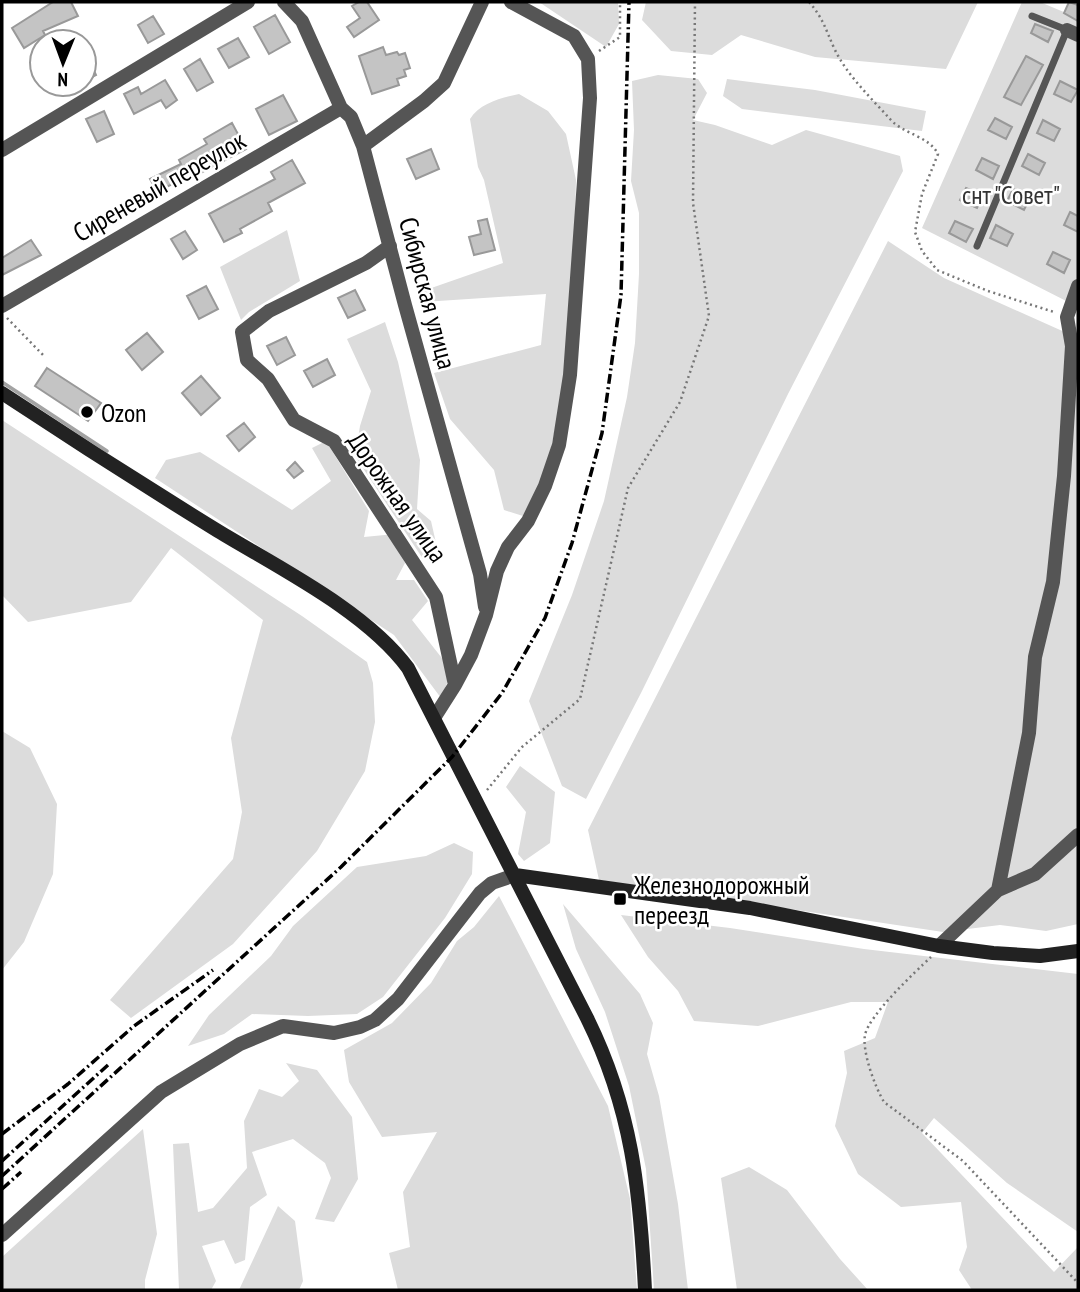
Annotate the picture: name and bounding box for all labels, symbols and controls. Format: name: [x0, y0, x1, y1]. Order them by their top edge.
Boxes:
north arrow: [28, 28, 98, 98]
text: N: [57, 68, 68, 92]
street label: Сиреневый переулок: [67, 123, 251, 249]
park label: снт "Совет": [962, 178, 1060, 211]
street label: Сибирская улица: [392, 213, 464, 373]
place label: Ozon: [101, 396, 147, 429]
marker: Ozon: [79, 404, 95, 420]
street label: Дорожная улица: [341, 425, 455, 569]
place label: Железнодорожный переезд: [633, 868, 809, 931]
marker: Железнодорожный переезд: [612, 891, 628, 907]

